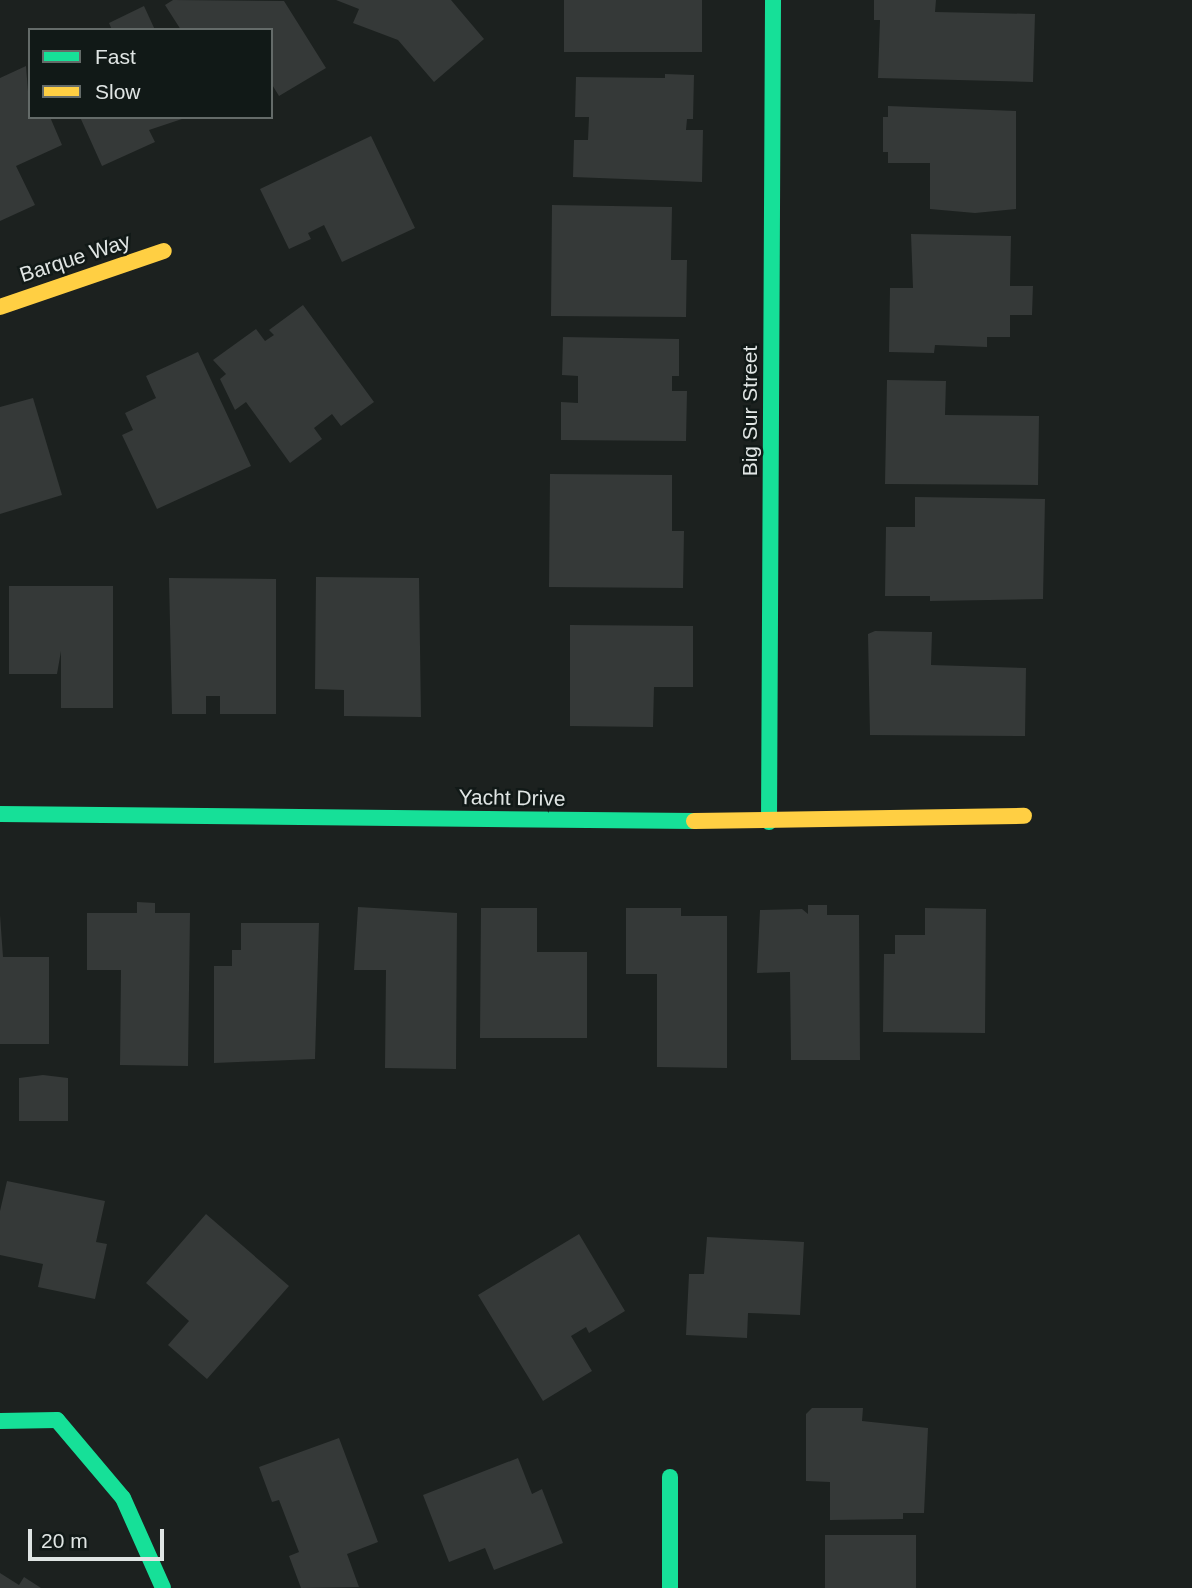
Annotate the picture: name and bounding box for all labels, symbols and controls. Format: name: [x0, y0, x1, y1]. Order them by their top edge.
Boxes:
legend: [28, 28, 273, 119]
text: Fast: [95, 45, 136, 68]
text: Slow: [95, 80, 141, 103]
street label: Barque Way: [17, 228, 133, 288]
street label: Big Sur Street: [737, 346, 763, 476]
street label: Yacht Drive: [458, 784, 566, 812]
scale bar: [32, 1514, 168, 1558]
text: 20 m: [41, 1529, 88, 1552]

